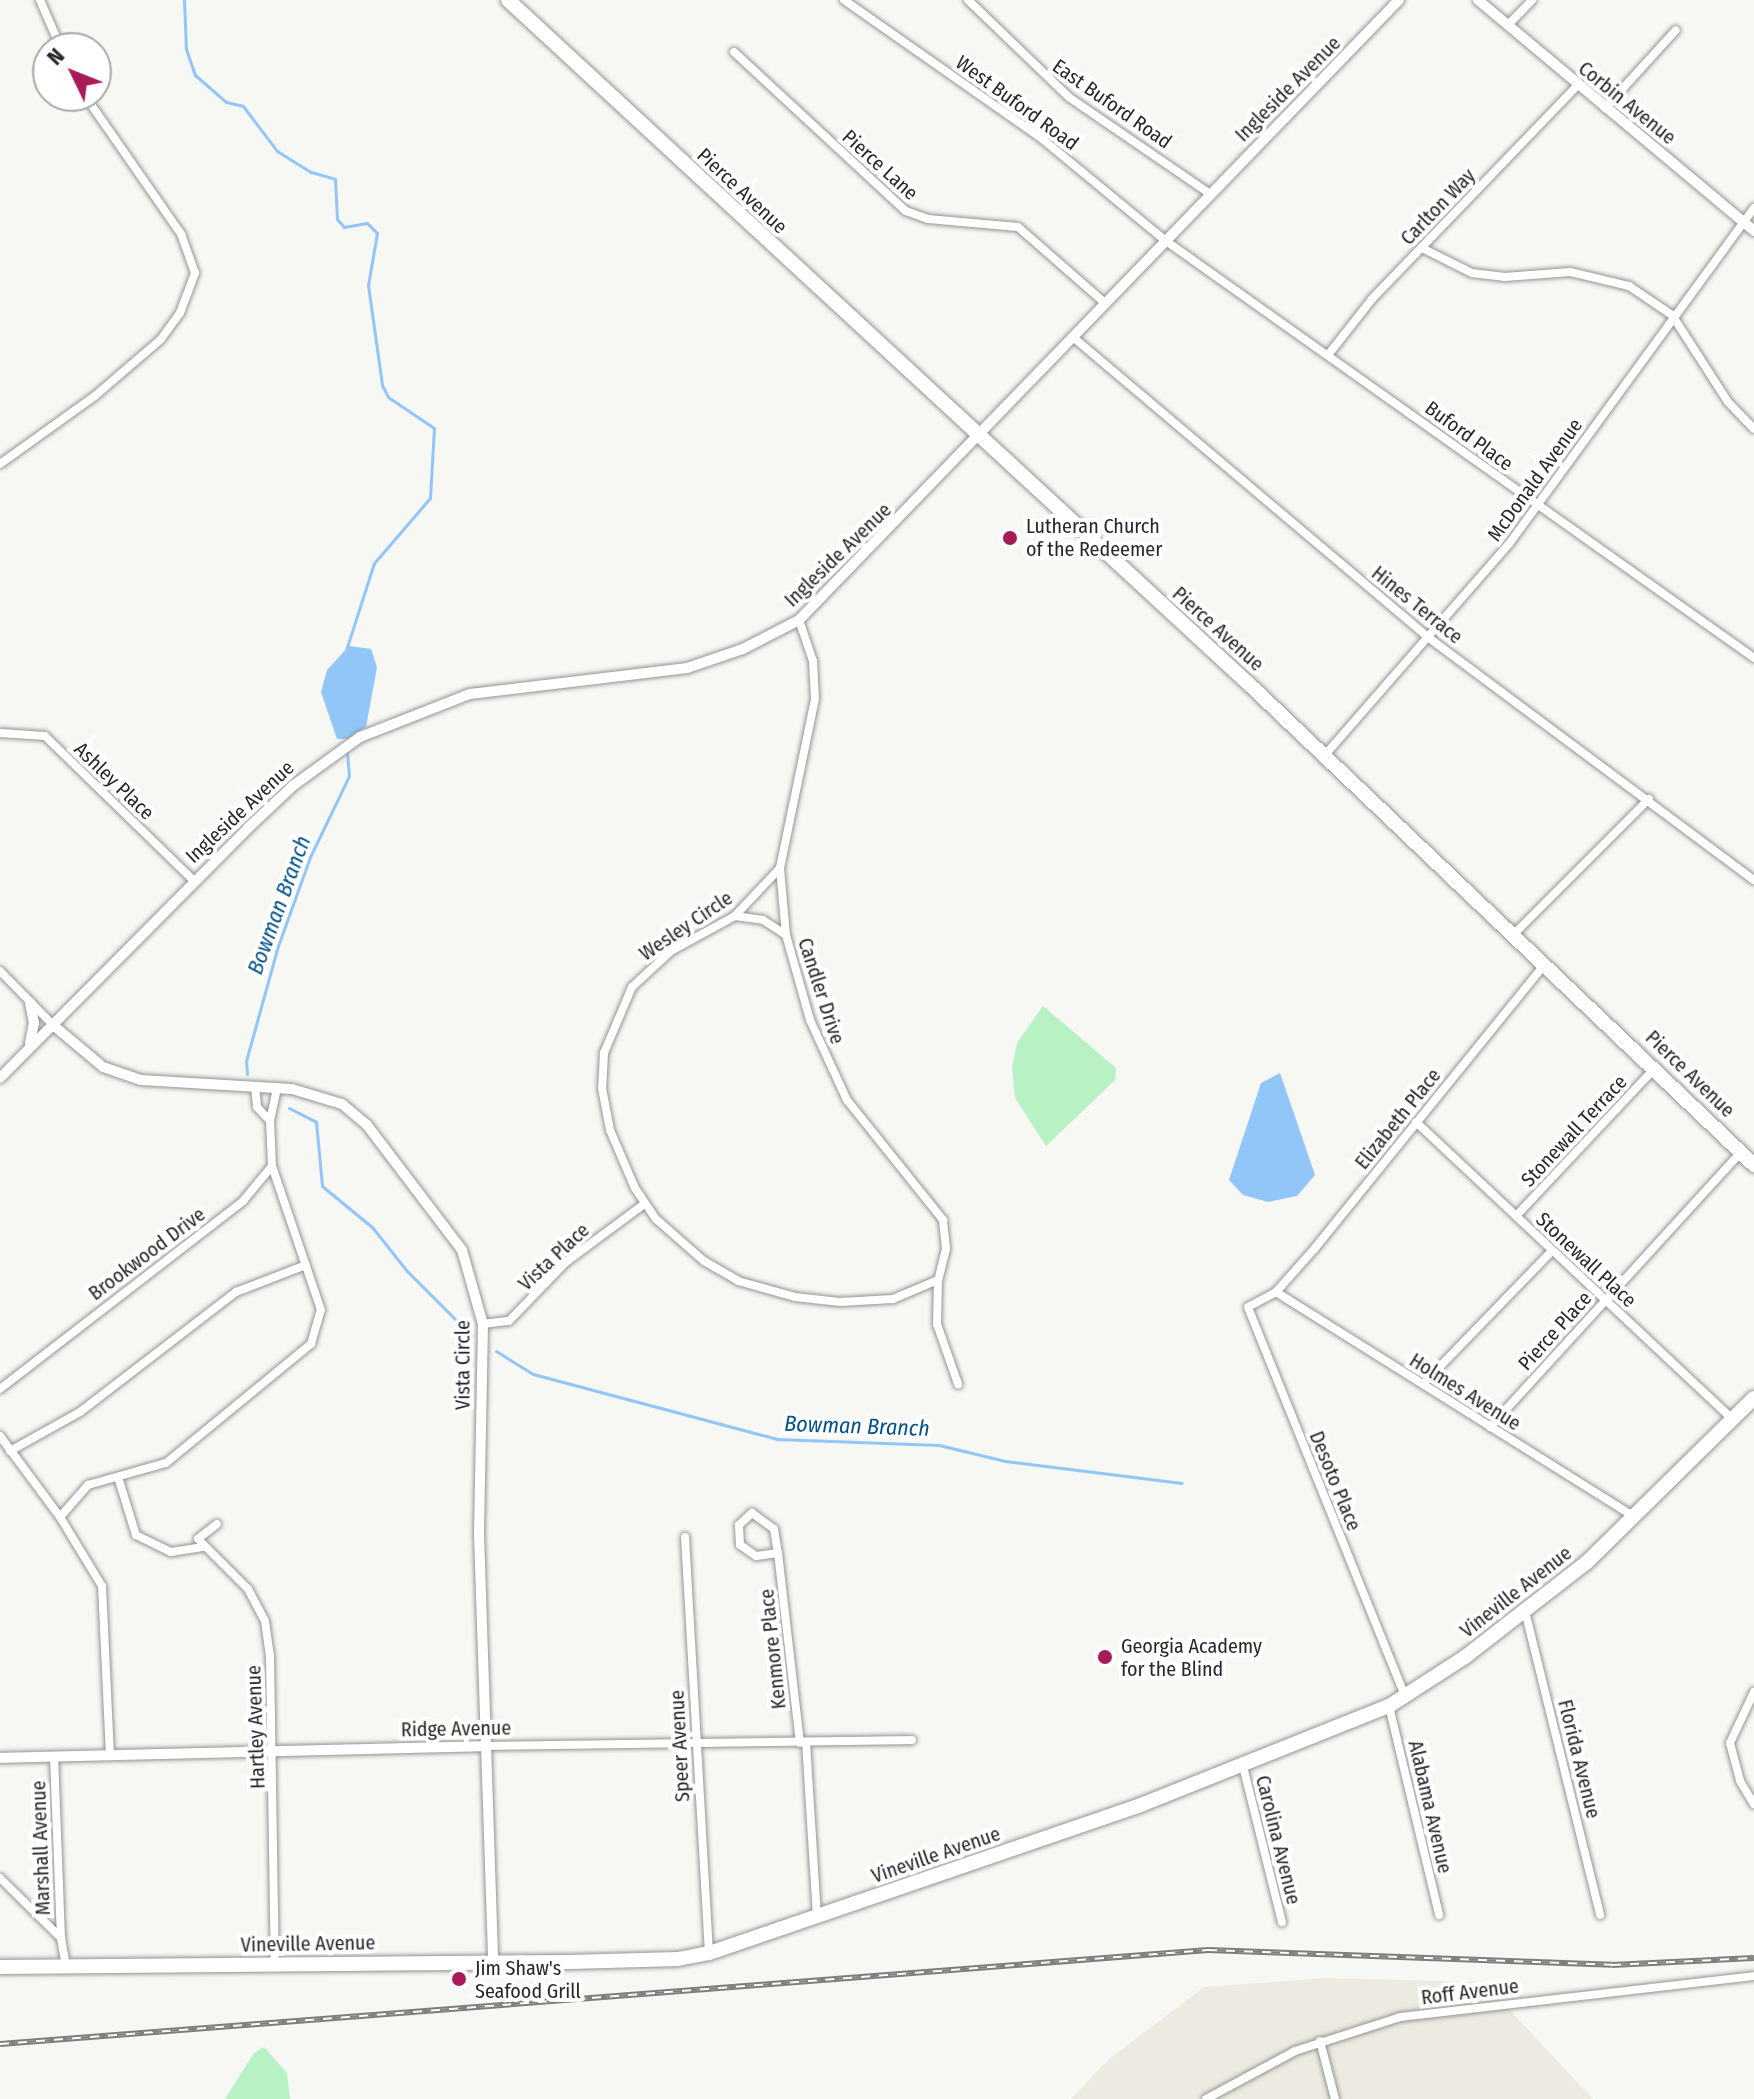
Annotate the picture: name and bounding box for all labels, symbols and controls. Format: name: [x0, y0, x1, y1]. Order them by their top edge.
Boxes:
street label: Ingleside Avenue: [1230, 31, 1346, 147]
north arrow: [32, 32, 112, 112]
text: N: [41, 43, 70, 71]
street label: West Buford Road: [951, 51, 1083, 155]
street label: East Buford Road: [1048, 54, 1176, 154]
street label: Corbin Avenue: [1573, 56, 1681, 150]
street label: Pierce Lane: [837, 125, 923, 205]
street label: Pierce Avenue: [692, 143, 792, 239]
street label: Carlton Way: [1396, 164, 1480, 250]
street label: Buford Place: [1420, 396, 1518, 476]
street label: McDonald Avenue: [1482, 414, 1588, 546]
street label: Ingleside Avenue: [780, 498, 896, 612]
place label: Lutheran Church of the Redeemer: [1026, 514, 1162, 561]
marker: Lutheran Church of the Redeemer: [1001, 529, 1019, 547]
street label: Hines Terrace: [1367, 561, 1467, 649]
street label: Pierce Avenue: [1167, 582, 1269, 676]
street label: Ashley Place: [69, 737, 159, 825]
street label: Ingleside Avenue: [181, 756, 299, 868]
water label: Bowman Branch: [242, 832, 316, 978]
street label: Wesley Circle: [635, 886, 737, 966]
street label: Candler Drive: [793, 935, 849, 1047]
street label: Pierce Avenue: [1640, 1026, 1740, 1122]
street label: Elizabeth Place: [1350, 1064, 1446, 1174]
street label: Stonewall Terrace: [1516, 1070, 1632, 1192]
street label: Brookwood Drive: [84, 1202, 210, 1306]
street label: Stonewall Place: [1531, 1208, 1641, 1312]
street label: Vista Place: [514, 1218, 594, 1296]
street label: Pierce Place: [1513, 1287, 1597, 1375]
street label: Vista Circle: [451, 1320, 475, 1410]
street label: Holmes Avenue: [1405, 1348, 1525, 1436]
water label: Bowman Branch: [784, 1410, 930, 1442]
street label: Desoto Place: [1304, 1428, 1366, 1534]
street label: Vineville Avenue: [1456, 1541, 1576, 1643]
street label: Kenmore Place: [755, 1588, 791, 1710]
place label: Georgia Academy for the Blind: [1121, 1634, 1262, 1681]
marker: Georgia Academy for the Blind: [1096, 1648, 1114, 1666]
street label: Hartley Avenue: [242, 1665, 270, 1789]
street label: Speer Avenue: [665, 1689, 695, 1803]
street label: Florida Avenue: [1553, 1697, 1605, 1821]
street label: Ridge Avenue: [401, 1716, 511, 1742]
street label: Alabama Avenue: [1403, 1738, 1457, 1876]
street label: Carolina Avenue: [1250, 1773, 1306, 1907]
street label: Marshall Avenue: [27, 1780, 55, 1916]
street label: Vineville Avenue: [868, 1822, 1004, 1888]
street label: Vineville Avenue: [240, 1931, 376, 1957]
place label: Jim Shaw's Seafood Grill: [475, 1956, 581, 2003]
marker: Jim Shaw's Seafood Grill: [450, 1970, 468, 1988]
street label: Roff Avenue: [1420, 1974, 1520, 2010]

